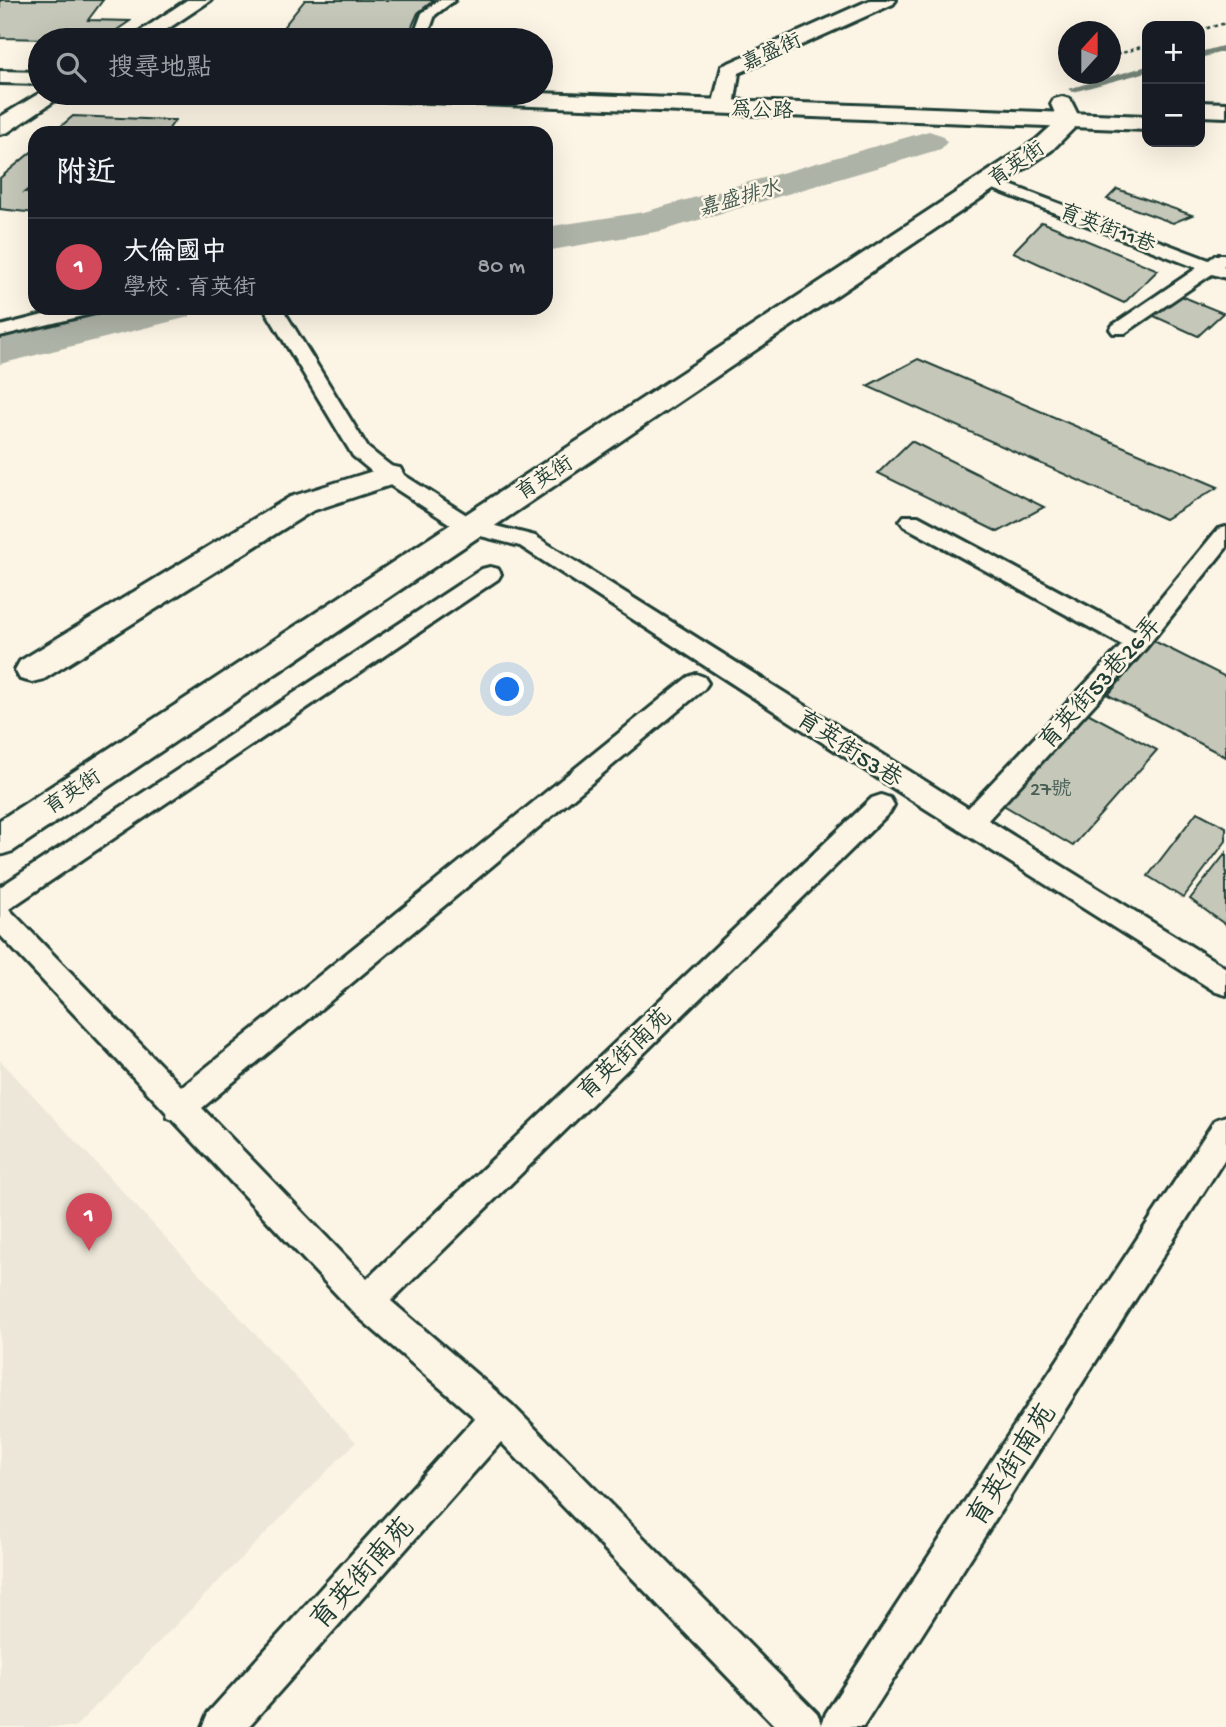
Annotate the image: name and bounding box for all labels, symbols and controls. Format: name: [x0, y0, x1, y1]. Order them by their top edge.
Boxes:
north arrow: [1058, 21, 1121, 84]
map controls: [1142, 21, 1205, 147]
button: +: [1142, 21, 1205, 84]
search box: [28, 28, 553, 105]
street label: 嘉盛街: [738, 28, 806, 78]
icon: search: [52, 48, 90, 86]
text: 搜尋地點: [108, 55, 212, 86]
button: −: [1142, 84, 1205, 147]
street label: 為公路: [730, 97, 794, 126]
street label: 育英街: [984, 136, 1051, 194]
text: 附近: [56, 158, 116, 193]
water label: 嘉盛排水: [696, 175, 785, 224]
street label: 育英街11巷: [1055, 199, 1159, 260]
text: 大倫國中: [123, 239, 227, 270]
text: 1: [74, 254, 84, 281]
text: 80 m: [478, 254, 525, 281]
text: 學校 · 育英街: [123, 276, 256, 303]
street label: 育英街: [512, 451, 579, 508]
street label: 育英街53巷26弄: [1034, 611, 1169, 757]
your location: [490, 672, 524, 706]
street label: 育英街53巷: [789, 705, 907, 796]
street label: 育英街: [40, 764, 107, 822]
house number: 27號: [1030, 777, 1072, 804]
street label: 育英街南苑: [573, 1003, 680, 1108]
pin: 1: [66, 1193, 112, 1251]
street label: 育英街南苑: [960, 1398, 1066, 1534]
street label: 育英街南苑: [304, 1511, 423, 1638]

